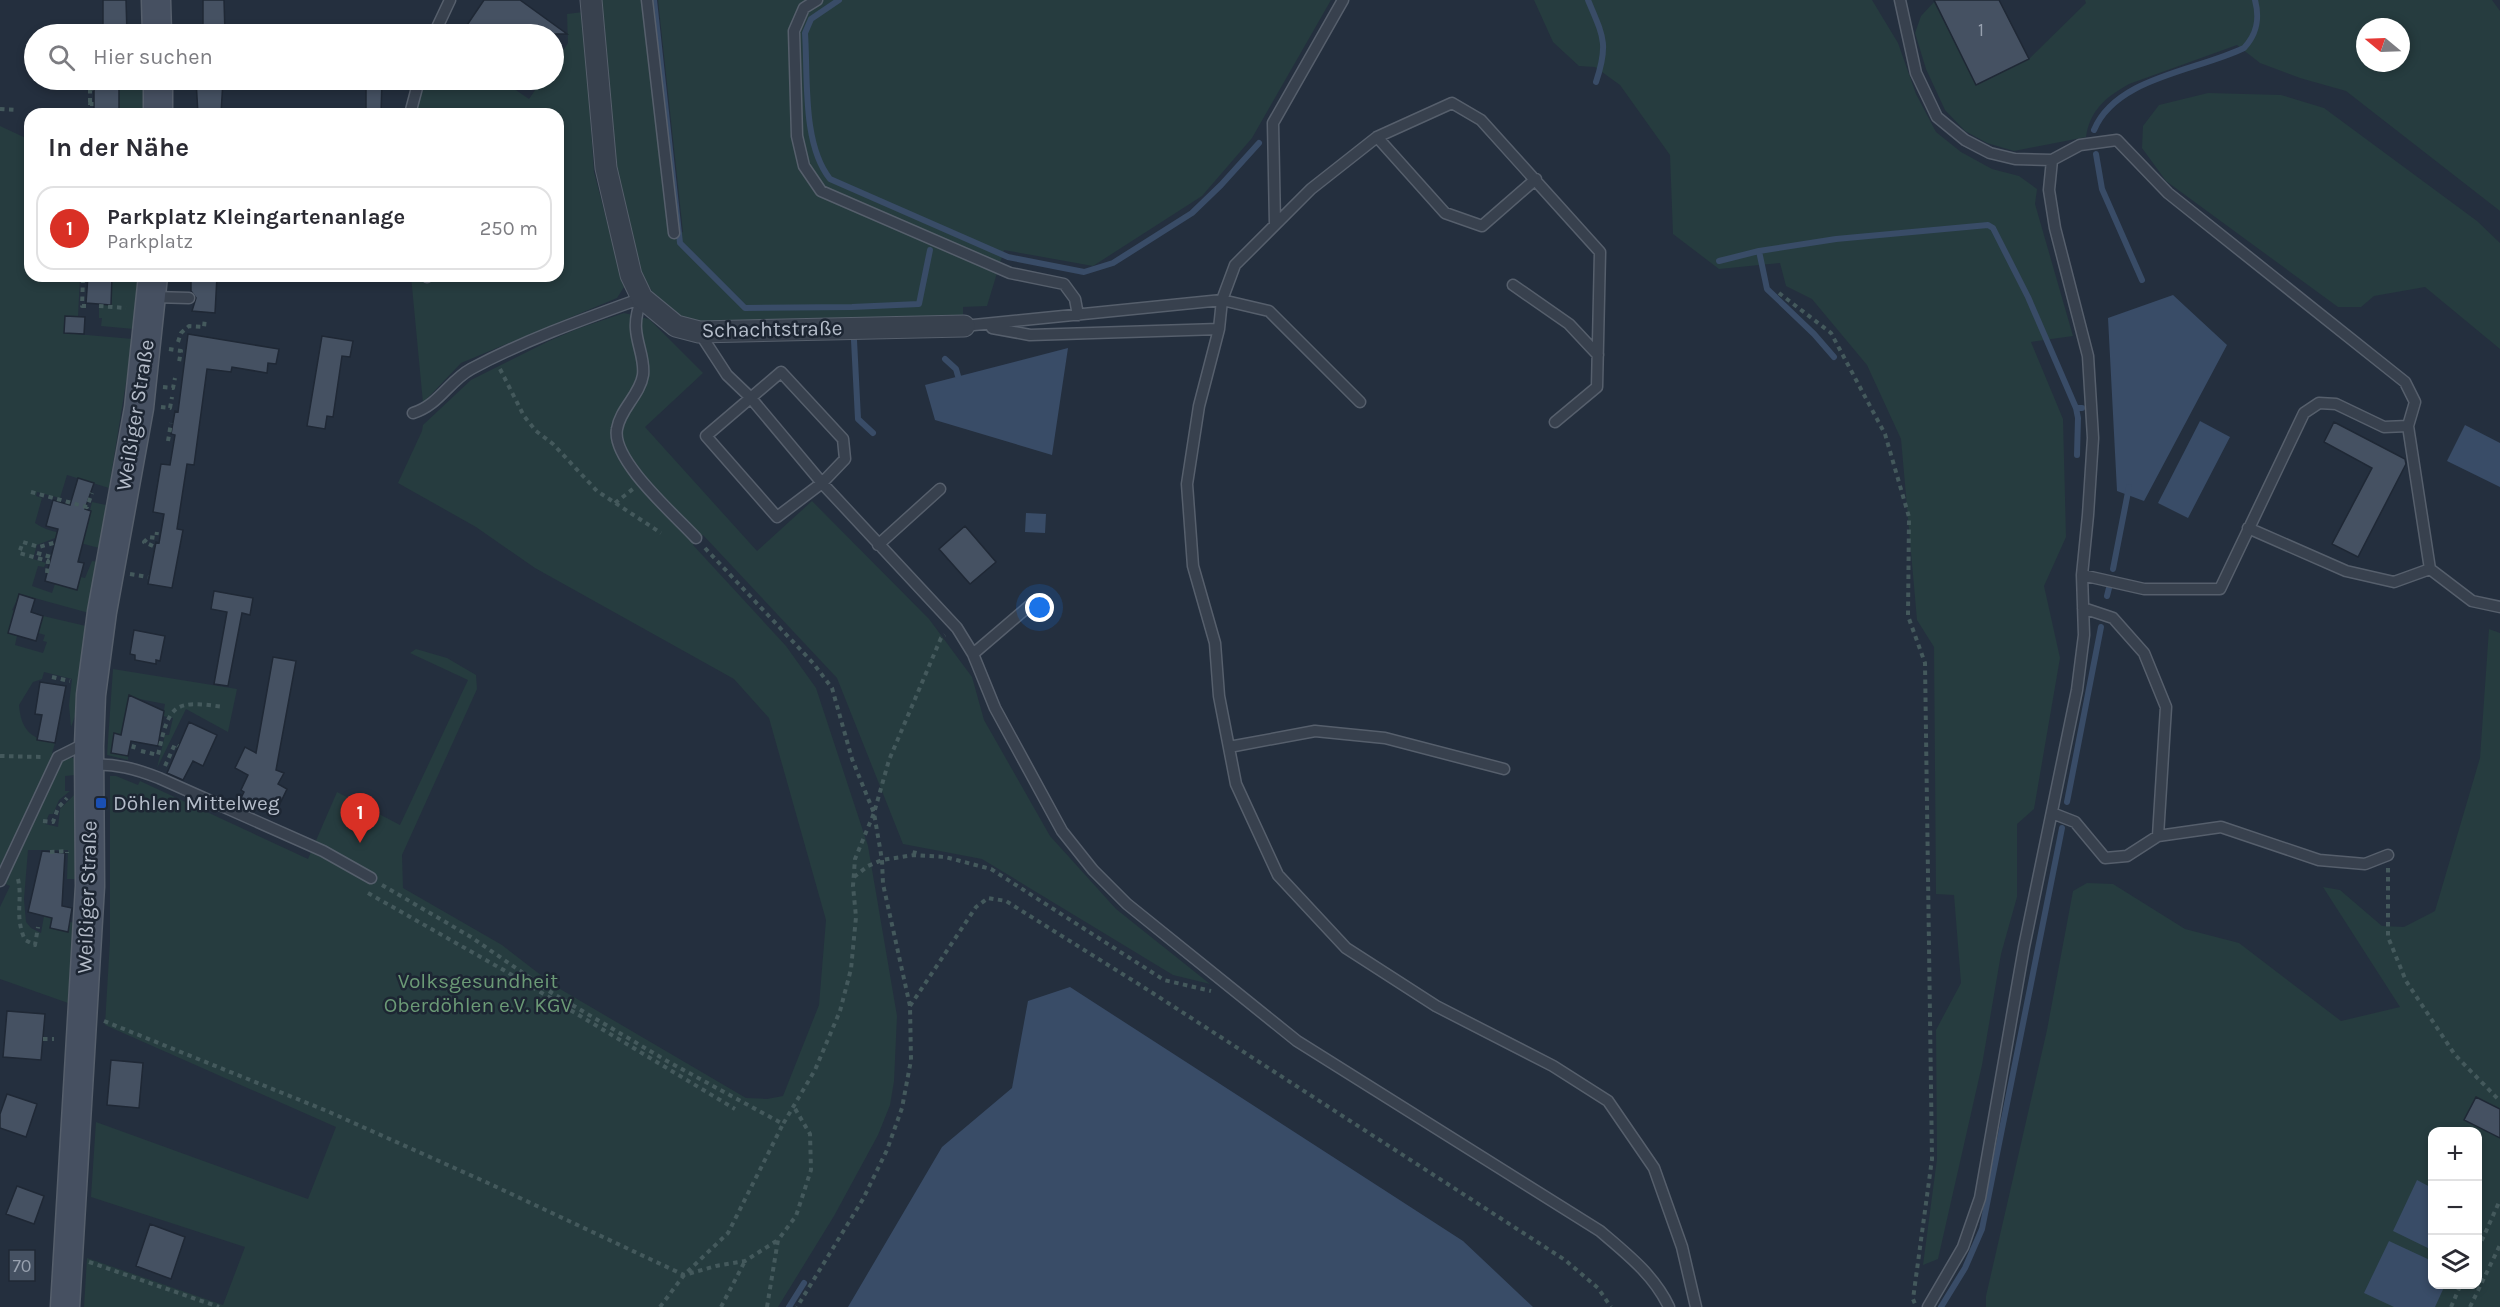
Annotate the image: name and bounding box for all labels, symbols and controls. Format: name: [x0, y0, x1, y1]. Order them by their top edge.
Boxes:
north arrow: [2356, 18, 2410, 72]
house number: 1: [1978, 19, 1984, 41]
search box: [24, 24, 564, 90]
icon: search: [45, 41, 78, 74]
text: Hier suchen: [93, 44, 213, 70]
text: In der Nähe: [48, 132, 189, 163]
text: Parkplatz Kleingartenanlage: [107, 204, 405, 230]
text: 1: [66, 217, 73, 240]
text: 250 m: [480, 217, 538, 240]
text: Parkplatz: [107, 230, 193, 253]
street label: Schachtstraße: [701, 316, 843, 342]
street label: Weißiger Straße: [111, 338, 159, 492]
your location: [1025, 593, 1054, 622]
place label: Döhlen Mittelweg: [113, 791, 280, 815]
pin: 1: [340, 794, 380, 843]
marker: Döhlen Mittelweg: [94, 796, 108, 810]
street label: Weißiger Straße: [72, 820, 102, 974]
park label: Volksgesundheit Oberdöhlen e.V. KGV: [384, 969, 572, 1017]
map controls: [2428, 1127, 2482, 1289]
button: +: [2428, 1127, 2482, 1181]
button: −: [2428, 1181, 2482, 1235]
button: layers: [2428, 1235, 2482, 1289]
house number: 70: [12, 1255, 32, 1277]

